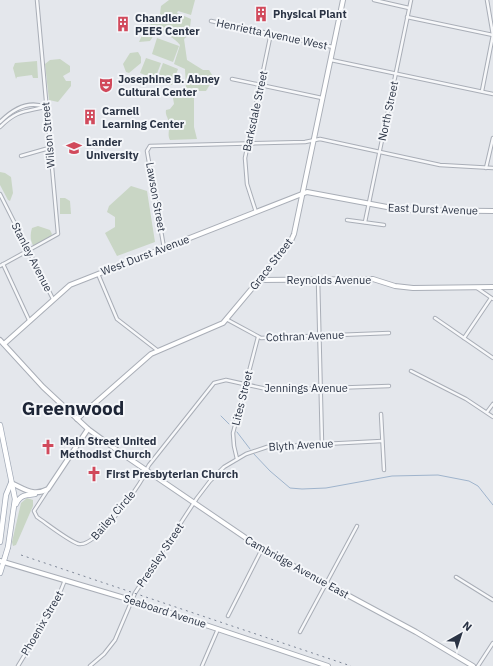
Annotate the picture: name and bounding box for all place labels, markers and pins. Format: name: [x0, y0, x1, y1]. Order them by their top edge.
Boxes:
building icon: Physical Plant: [252, 5, 270, 23]
place label: Physical Plant: [273, 7, 347, 21]
place label: Chandler PEES Center: [135, 11, 200, 38]
building icon: Chandler PEES Center: [114, 15, 132, 33]
place label: Josephine B. Abney Cultural Center: [118, 72, 220, 99]
theatre icon: Josephine B. Abney Cultural Center: [97, 76, 115, 94]
place label: Carnell Learning Center: [102, 104, 185, 131]
building icon: Carnell Learning Center: [81, 108, 99, 126]
place label: Lander University: [86, 135, 139, 162]
school or university icon: Lander University: [65, 139, 83, 157]
place label: Main Street United Methodist Church: [60, 434, 157, 461]
church icon: Main Street United Methodist Church: [39, 438, 57, 456]
church icon: First Presbyterian Church: [85, 465, 103, 483]
place label: First Presbyterian Church: [106, 467, 238, 481]

